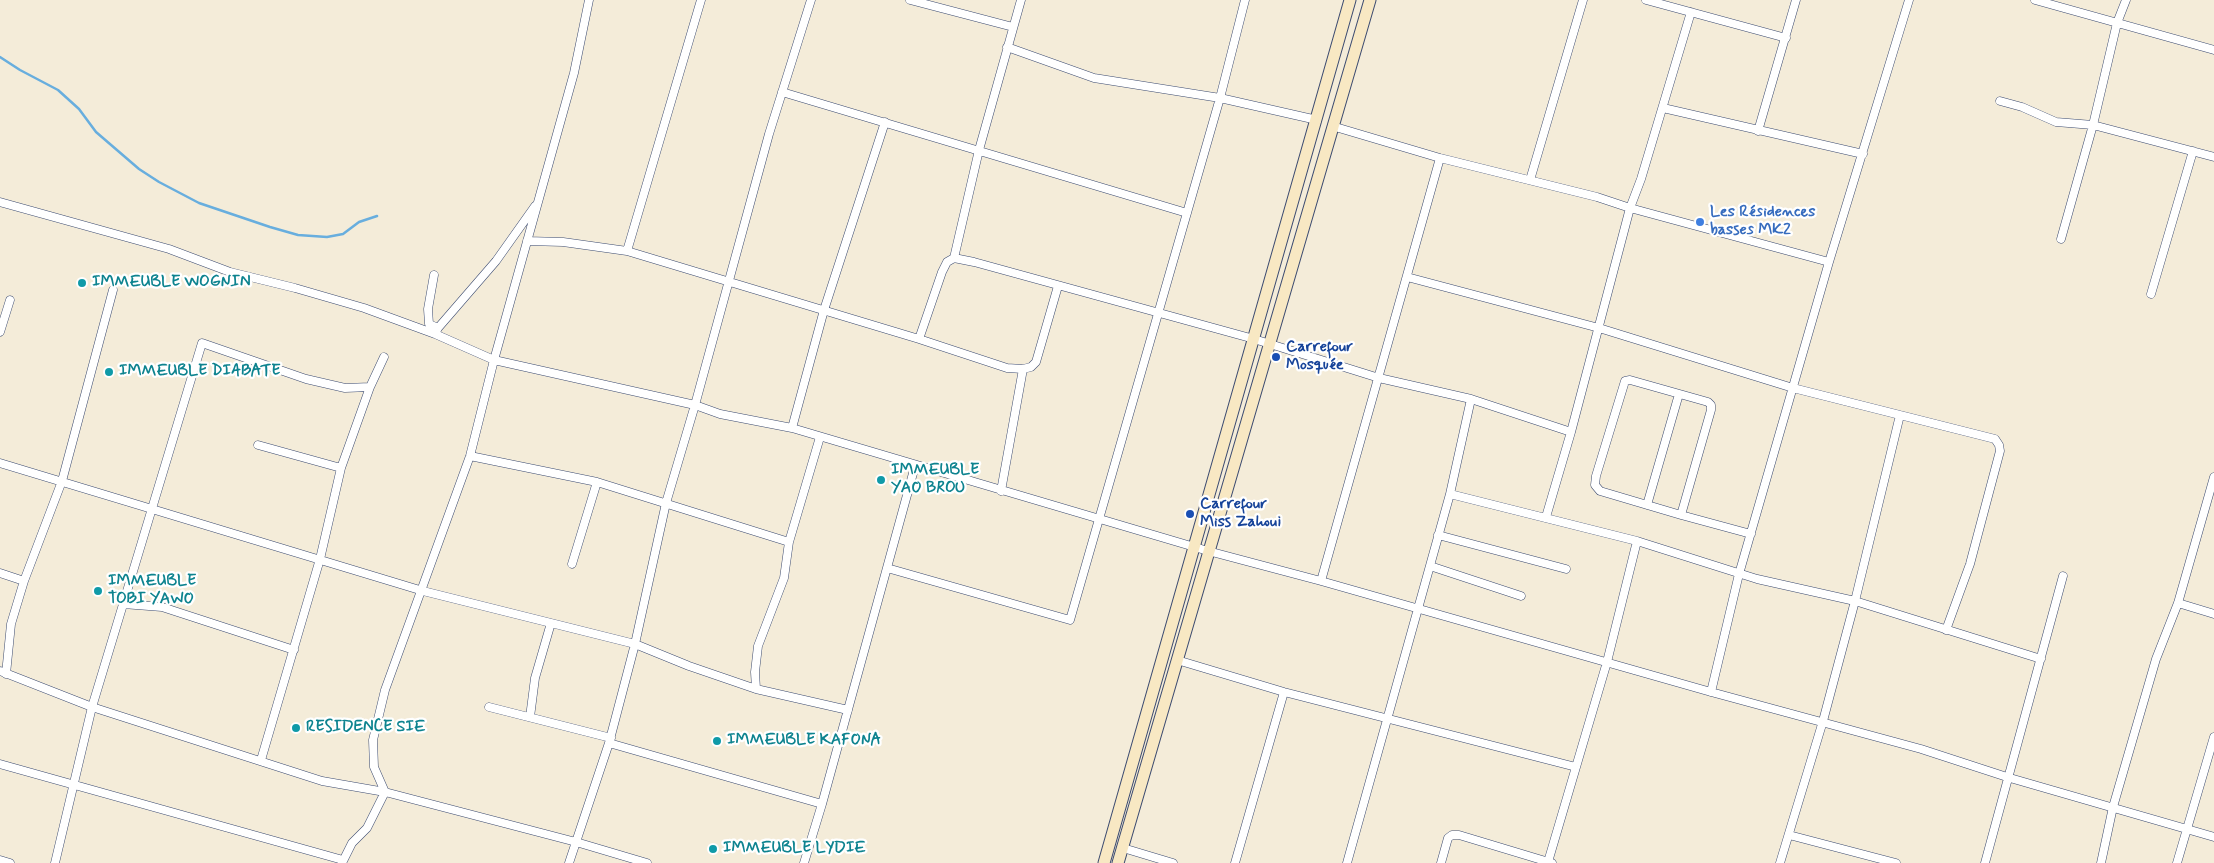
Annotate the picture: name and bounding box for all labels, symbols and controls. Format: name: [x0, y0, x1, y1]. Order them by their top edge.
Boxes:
place label: Les Résidences basses MK2: [1710, 203, 1815, 241]
marker: Les Résidences basses MK2: [1694, 216, 1706, 228]
place label: IMMEUBLE WOGNIN: [92, 273, 251, 293]
marker: IMMEUBLE WOGNIN: [76, 277, 88, 289]
place label: Carrefour Mosquée: [1286, 338, 1353, 376]
marker: Carrefour Mosquée: [1270, 351, 1282, 363]
place label: IMMEUBLE DIABATE: [119, 362, 281, 382]
marker: IMMEUBLE DIABATE: [103, 366, 115, 378]
place label: IMMEUBLE YAO BROU: [891, 461, 979, 499]
marker: IMMEUBLE YAO BROU: [875, 474, 887, 486]
place label: Carrefour Miss Zahoui: [1200, 495, 1281, 533]
marker: Carrefour Miss Zahoui: [1184, 508, 1196, 520]
place label: IMMEUBLE TOBI YAWO: [108, 572, 196, 610]
marker: IMMEUBLE TOBI YAWO: [92, 585, 104, 597]
place label: RESIDENCE SIE: [306, 718, 425, 738]
marker: RESIDENCE SIE: [290, 722, 302, 734]
place label: IMMEUBLE KAFONA: [727, 731, 881, 751]
marker: IMMEUBLE KAFONA: [711, 735, 723, 747]
place label: IMMEUBLE LYDIE: [723, 839, 866, 859]
marker: IMMEUBLE LYDIE: [707, 843, 719, 855]

